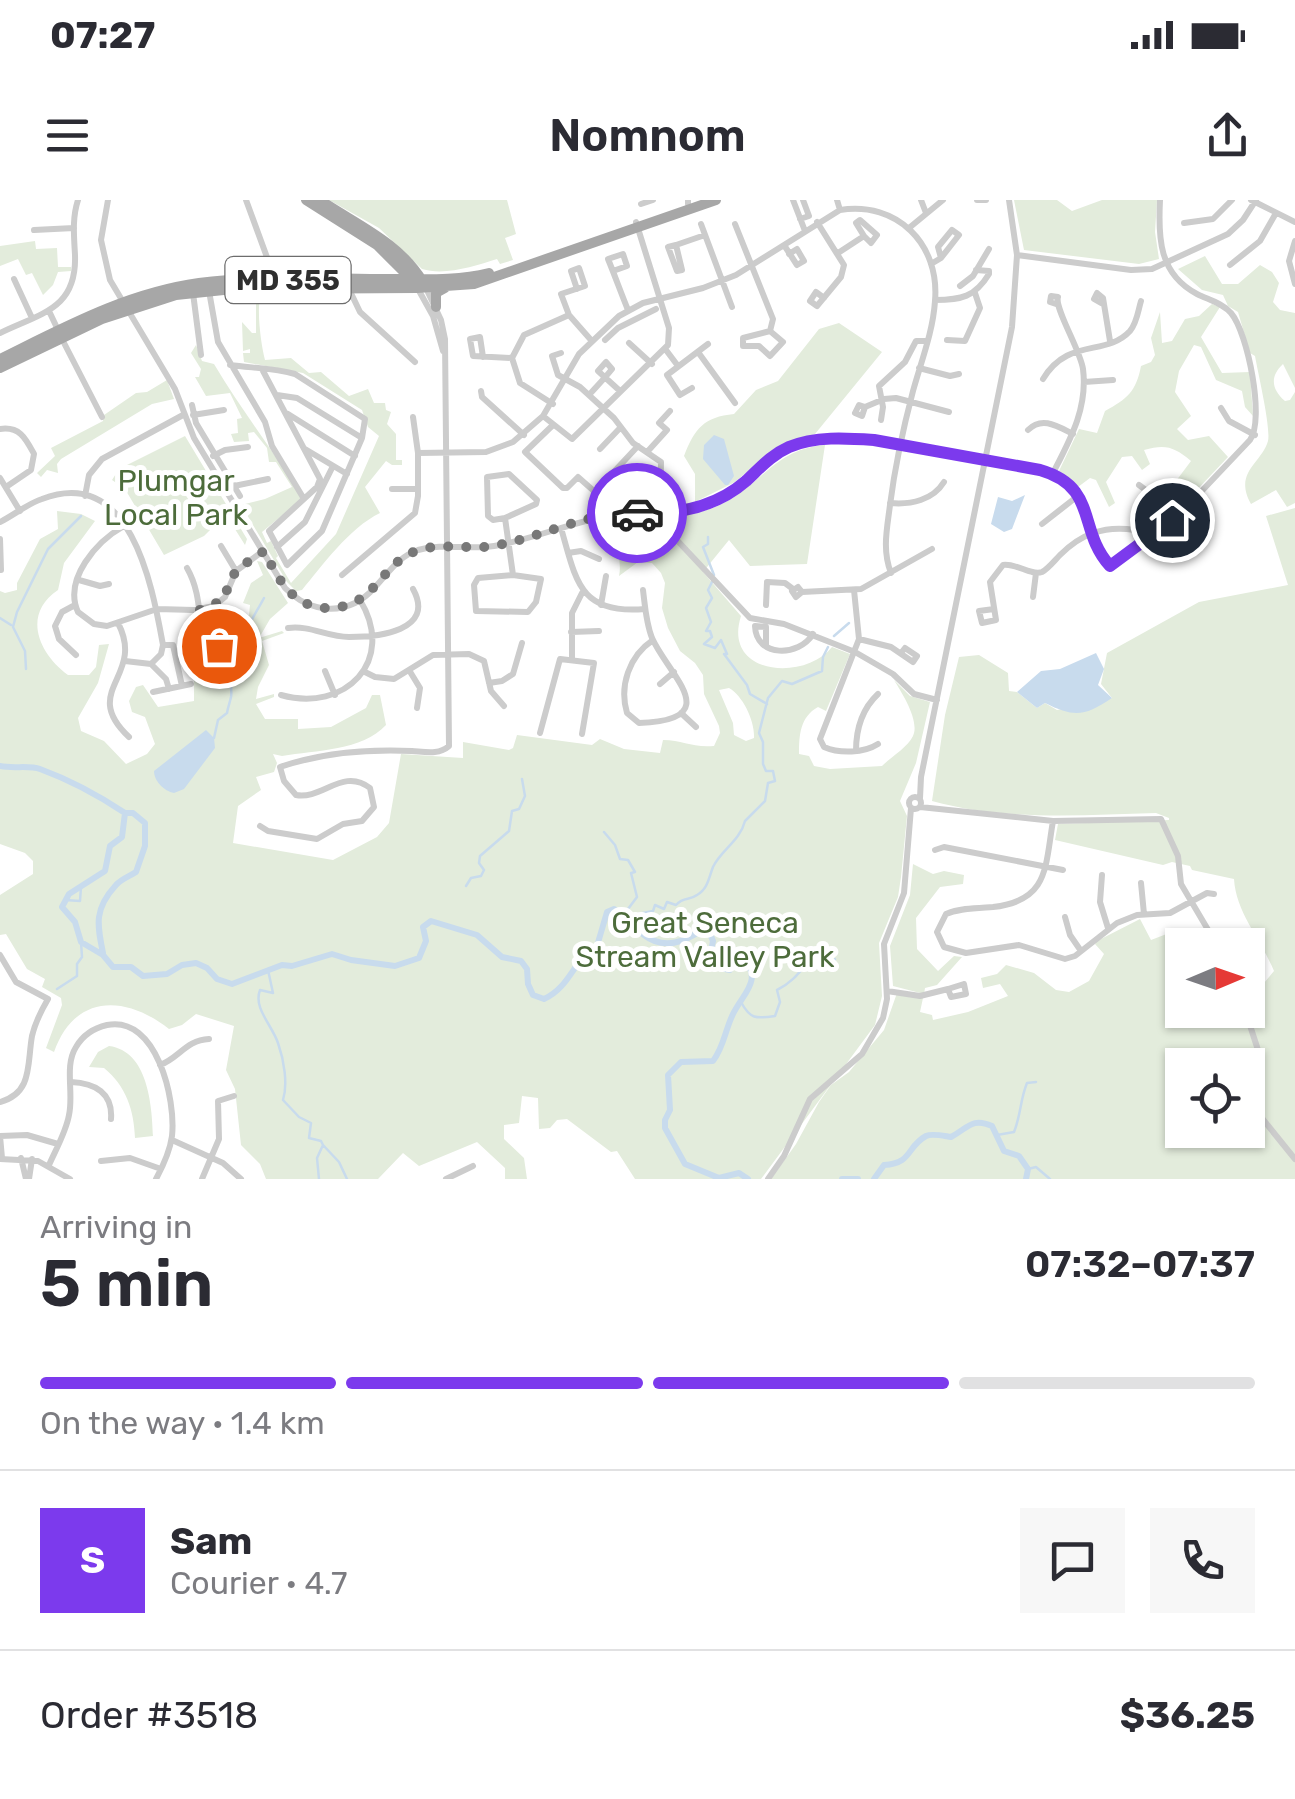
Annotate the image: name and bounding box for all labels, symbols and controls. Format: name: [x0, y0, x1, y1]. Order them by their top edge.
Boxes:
text: 07:27: [50, 12, 155, 58]
icon: menu: [40, 108, 95, 163]
icon: share: [1200, 108, 1255, 163]
text: Nomnom: [549, 109, 746, 162]
road number: MD 355: [226, 257, 350, 303]
park label: Plumgar Local Park: [104, 463, 248, 533]
courier: [587, 463, 687, 563]
pin: [1130, 478, 1215, 563]
icon: car: [610, 486, 665, 541]
icon: home: [1145, 493, 1200, 548]
pin: [177, 604, 262, 689]
icon: bag: [192, 619, 247, 674]
park label: Great Seneca Stream Valley Park: [576, 905, 835, 975]
north arrow: [1165, 928, 1265, 1028]
map controls: [1165, 928, 1265, 1148]
button: locate: [1165, 1048, 1265, 1148]
text: Arriving in: [40, 1208, 192, 1246]
text: 07:32–07:37: [1025, 1241, 1255, 1287]
text: 5 min: [40, 1245, 214, 1322]
text: On the way · 1.4 km: [40, 1404, 325, 1442]
button: chat: [1020, 1508, 1125, 1613]
button: phone: [1150, 1508, 1255, 1613]
text: Sam: [170, 1518, 252, 1564]
text: S: [80, 1537, 105, 1583]
text: Courier · 4.7: [170, 1564, 347, 1602]
text: Order #3518: [40, 1692, 258, 1738]
text: $36.25: [1120, 1692, 1255, 1738]

